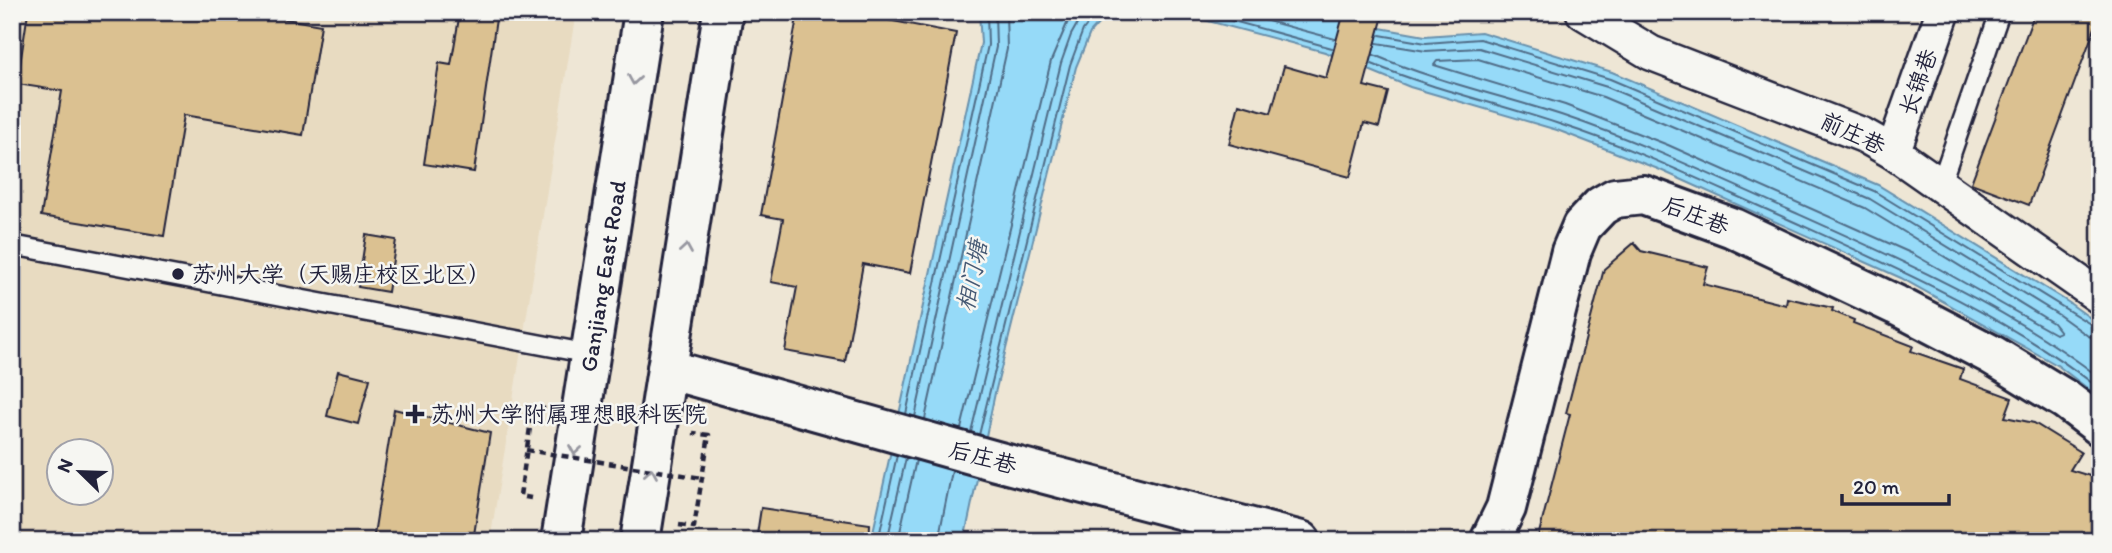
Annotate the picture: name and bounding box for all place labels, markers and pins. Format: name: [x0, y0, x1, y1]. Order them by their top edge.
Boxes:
place label: 苏州大学（天赐庄校区北区）: [192, 260, 491, 288]
marker: 苏州大学（天赐庄校区北区）: [170, 266, 186, 282]
place label: 苏州大学附属理想眼科医院: [431, 400, 707, 428]
marker: 苏州大学附属理想眼科医院: [405, 404, 425, 424]

